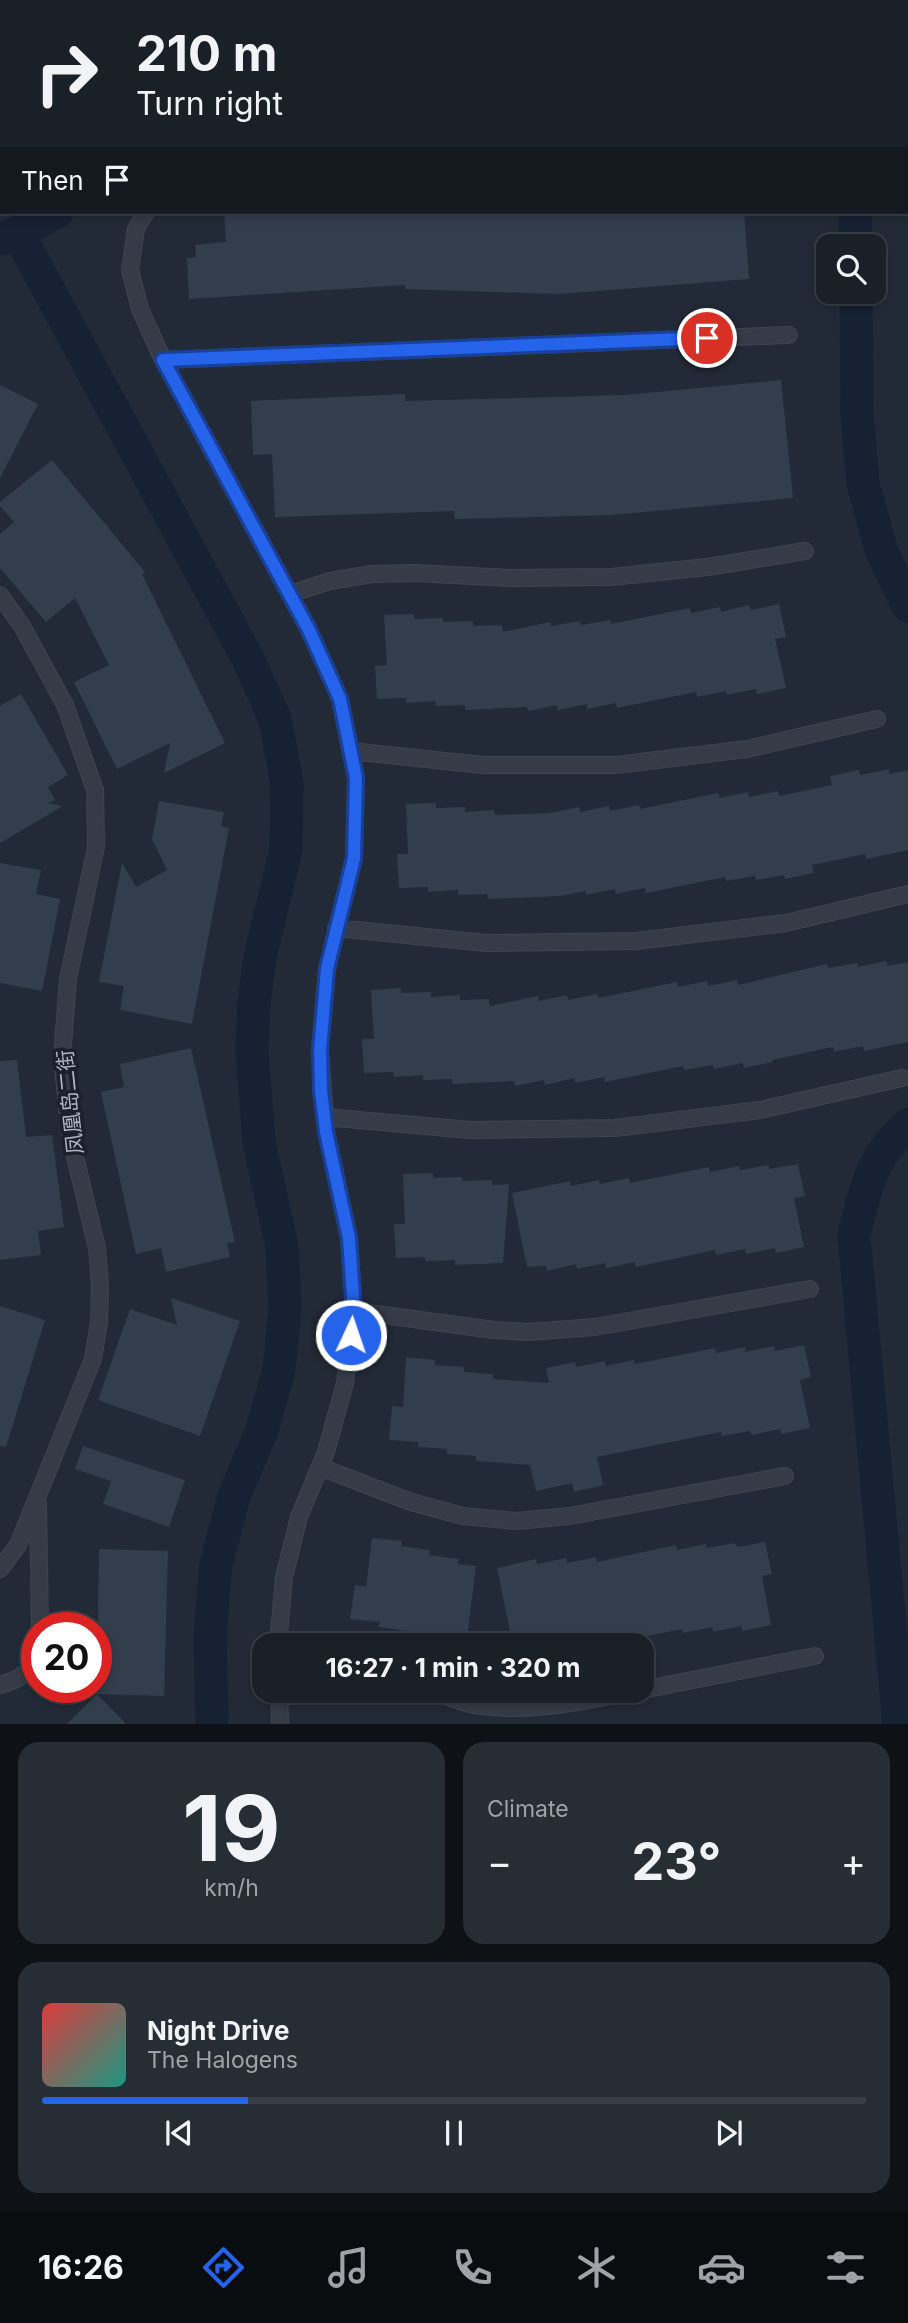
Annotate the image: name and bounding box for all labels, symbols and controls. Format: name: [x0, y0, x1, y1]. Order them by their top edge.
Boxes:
text: 210 m: [136, 24, 277, 83]
icon: right: [21, 28, 112, 119]
text: Turn right: [136, 84, 283, 123]
icon: arrive: [98, 161, 136, 199]
text: Then: [21, 165, 84, 196]
map controls: [816, 234, 886, 304]
button: search: [816, 234, 886, 304]
pin: [677, 308, 737, 368]
icon: arrive: [688, 319, 726, 357]
street label: 凤凰岛二街: [52, 1048, 88, 1156]
position arrow: [314, 1298, 388, 1372]
speed limit sign: 20: [21, 1612, 112, 1703]
text: 16:27 · 1 min · 320 m: [325, 1652, 581, 1683]
text: 19: [182, 1773, 281, 1883]
text: Climate: [487, 1795, 569, 1823]
text: 23°: [632, 1830, 721, 1893]
text: −: [487, 1839, 512, 1885]
text: +: [841, 1839, 866, 1885]
text: km/h: [204, 1874, 259, 1902]
text: Night Drive: [147, 2015, 289, 2046]
text: The Halogens: [147, 2046, 298, 2074]
icon: previous: [160, 2114, 198, 2152]
icon: pause: [435, 2114, 473, 2152]
icon: next: [710, 2114, 748, 2152]
icon: directions: [199, 2243, 248, 2292]
icon: music: [324, 2243, 373, 2292]
icon: phone: [448, 2243, 497, 2292]
icon: climate: [572, 2243, 621, 2292]
icon: car: [697, 2243, 746, 2292]
icon: filters: [821, 2243, 870, 2292]
text: 16:26: [38, 2248, 124, 2287]

